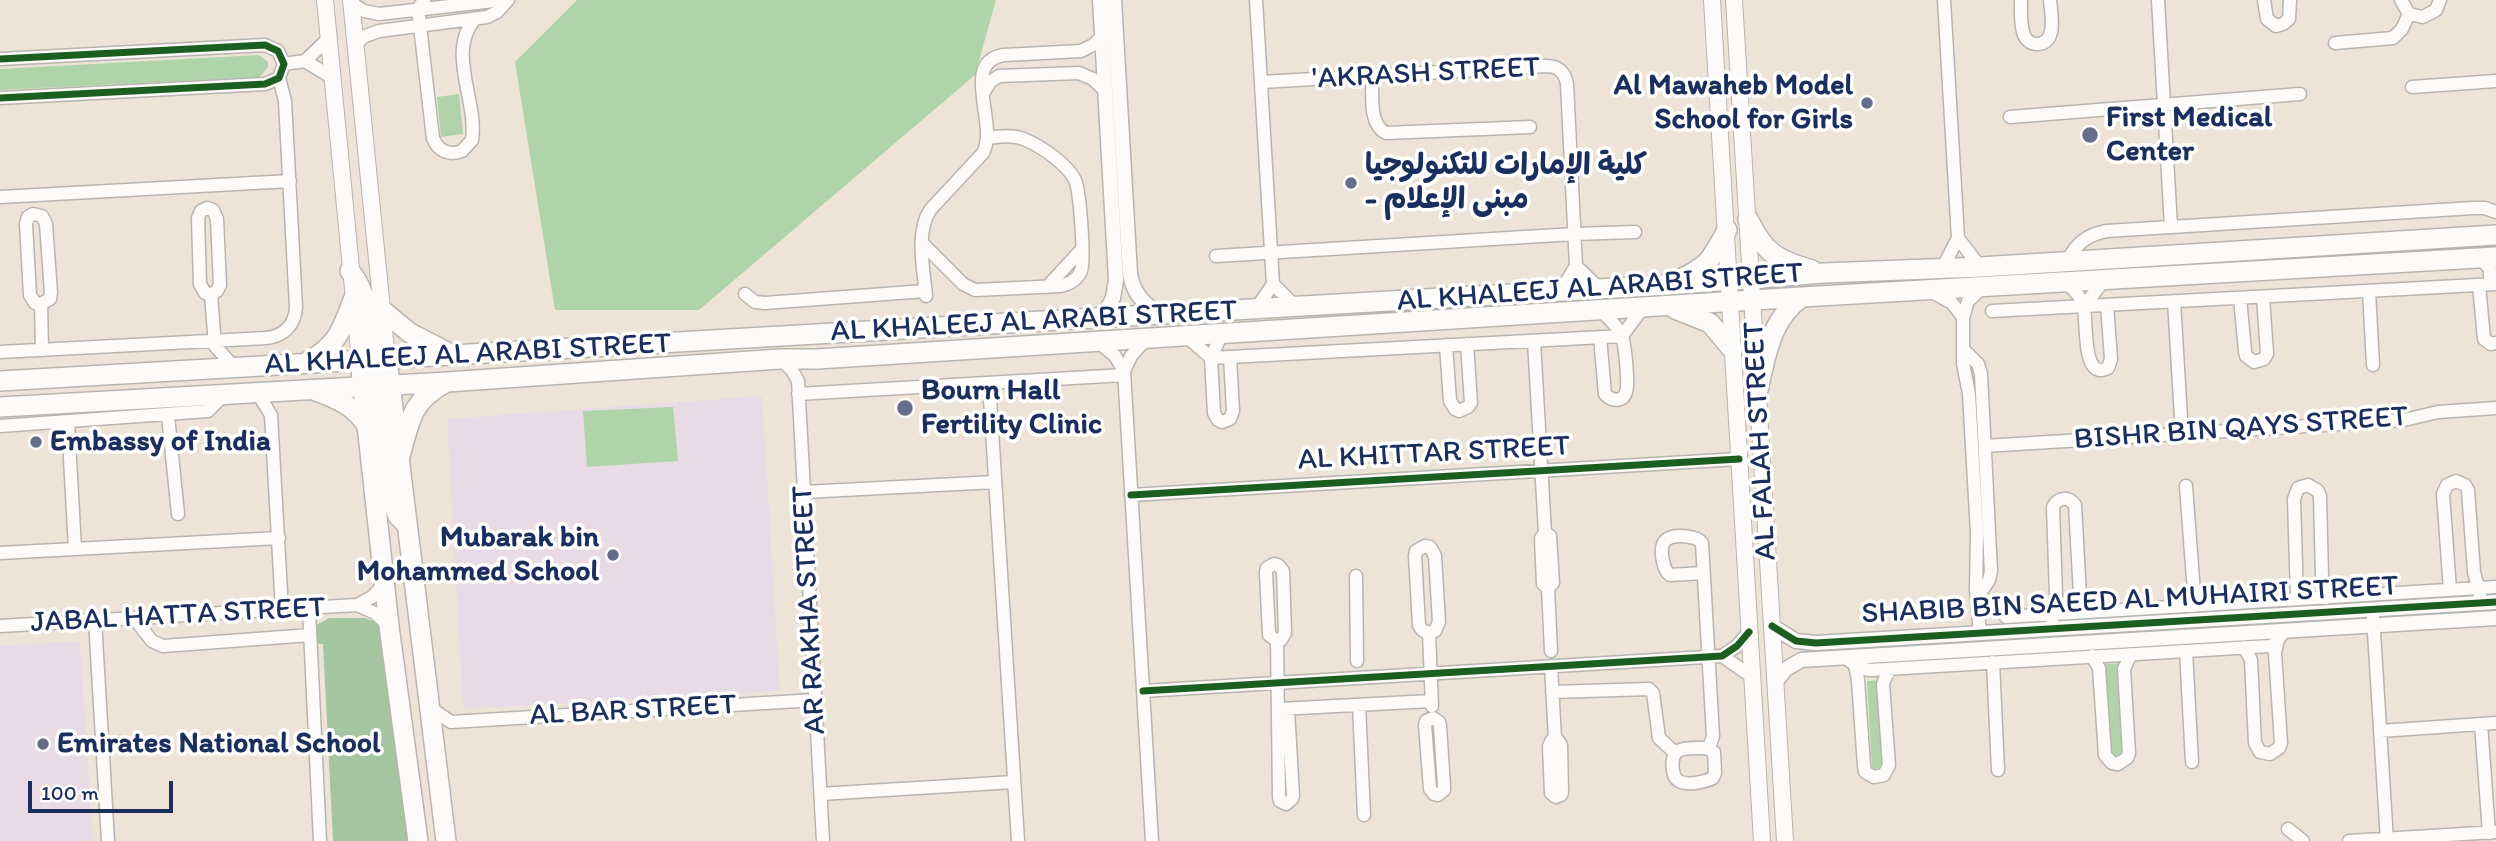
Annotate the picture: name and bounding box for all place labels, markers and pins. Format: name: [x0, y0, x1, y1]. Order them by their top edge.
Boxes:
place label: Al Mawaheb Model School for Girls: [1614, 68, 1853, 138]
marker: Al Mawaheb Model School for Girls: [1859, 95, 1875, 111]
place label: First Medical Center: [2106, 100, 2272, 170]
marker: First Medical Center: [2080, 125, 2100, 145]
place label: كلية الإمارات للتكنولوجيا - مبنى الإعلام: [1365, 148, 1647, 218]
marker: كلية الإمارات للتكنولوجيا - مبنى الإعلام: [1343, 175, 1359, 191]
place label: Bourn Hall Fertility Clinic: [921, 373, 1102, 444]
marker: Bourn Hall Fertility Clinic: [895, 398, 915, 418]
place label: Embassy of India: [50, 424, 271, 460]
marker: Embassy of India: [28, 434, 44, 450]
place label: Mubarak bin Mohammed School: [357, 520, 599, 590]
marker: Mubarak bin Mohammed School: [605, 547, 621, 563]
place label: Emirates National School: [57, 726, 381, 762]
marker: Emirates National School: [35, 736, 51, 752]

